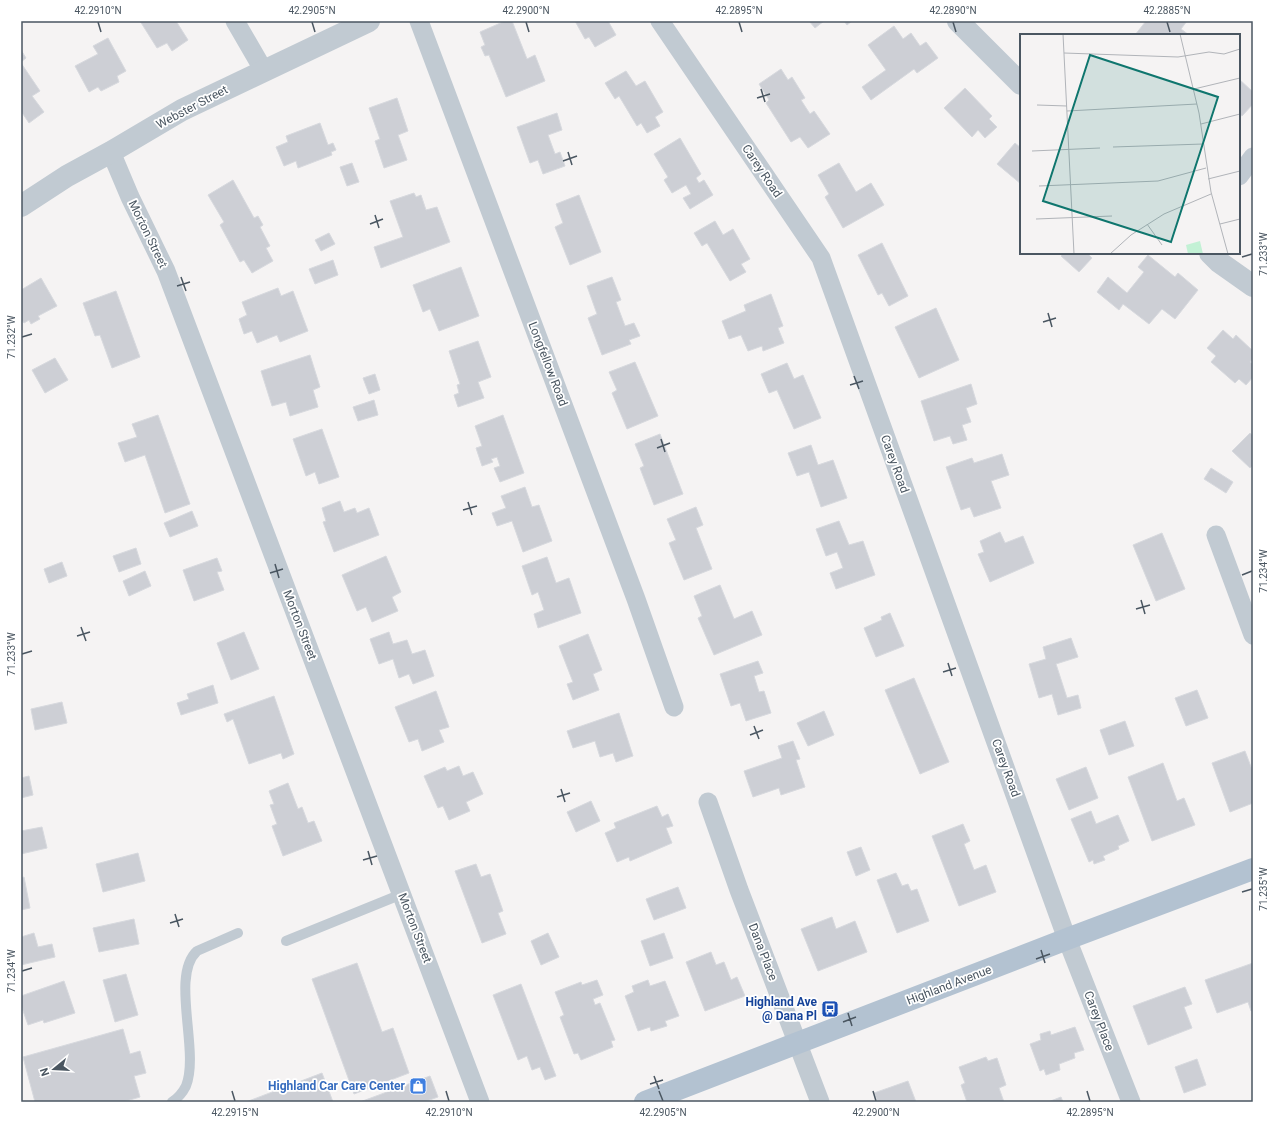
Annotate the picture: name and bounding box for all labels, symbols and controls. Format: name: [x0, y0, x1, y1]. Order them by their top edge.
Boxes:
text: 42.2910°N: [74, 5, 122, 16]
text: 42.2905°N: [288, 5, 336, 16]
text: 42.2900°N: [502, 5, 550, 16]
text: 42.2895°N: [715, 5, 763, 16]
text: 42.2890°N: [929, 5, 977, 16]
text: 42.2885°N: [1143, 5, 1191, 16]
inset map: [1020, 34, 1240, 254]
street label: Webster Street: [154, 82, 230, 132]
street label: Carey Road: [739, 142, 785, 200]
street label: Morton Street: [126, 198, 170, 270]
text: 71.233°W: [1258, 232, 1269, 276]
text: 71.232°W: [6, 315, 17, 359]
street label: Longfellow Road: [525, 320, 571, 408]
street label: Carey Road: [878, 433, 912, 495]
text: 71.234°W: [1258, 549, 1269, 593]
street label: Morton Street: [280, 588, 320, 662]
text: 71.233°W: [6, 632, 17, 676]
street label: Carey Road: [989, 737, 1023, 799]
text: 71.235°W: [1258, 867, 1269, 911]
street label: Morton Street: [395, 891, 435, 965]
street label: Dana Place: [746, 921, 780, 983]
text: 71.234°W: [6, 949, 17, 993]
street label: Highland Avenue: [905, 962, 993, 1008]
street label: Carey Place: [1081, 989, 1117, 1053]
place label: Highland Ave @ Dana Pl: [745, 995, 818, 1023]
bus stop icon: Highland Ave @ Dana Pl: [820, 999, 840, 1019]
north arrow: [34, 1049, 74, 1089]
text: N: [38, 1066, 52, 1078]
shop icon: Highland Car Care Center: [408, 1076, 428, 1096]
place label: Highland Car Care Center: [268, 1079, 406, 1093]
text: 42.2915°N: [211, 1107, 259, 1118]
text: 42.2910°N: [425, 1107, 473, 1118]
text: 42.2905°N: [639, 1107, 687, 1118]
text: 42.2900°N: [852, 1107, 900, 1118]
text: 42.2895°N: [1066, 1107, 1114, 1118]

